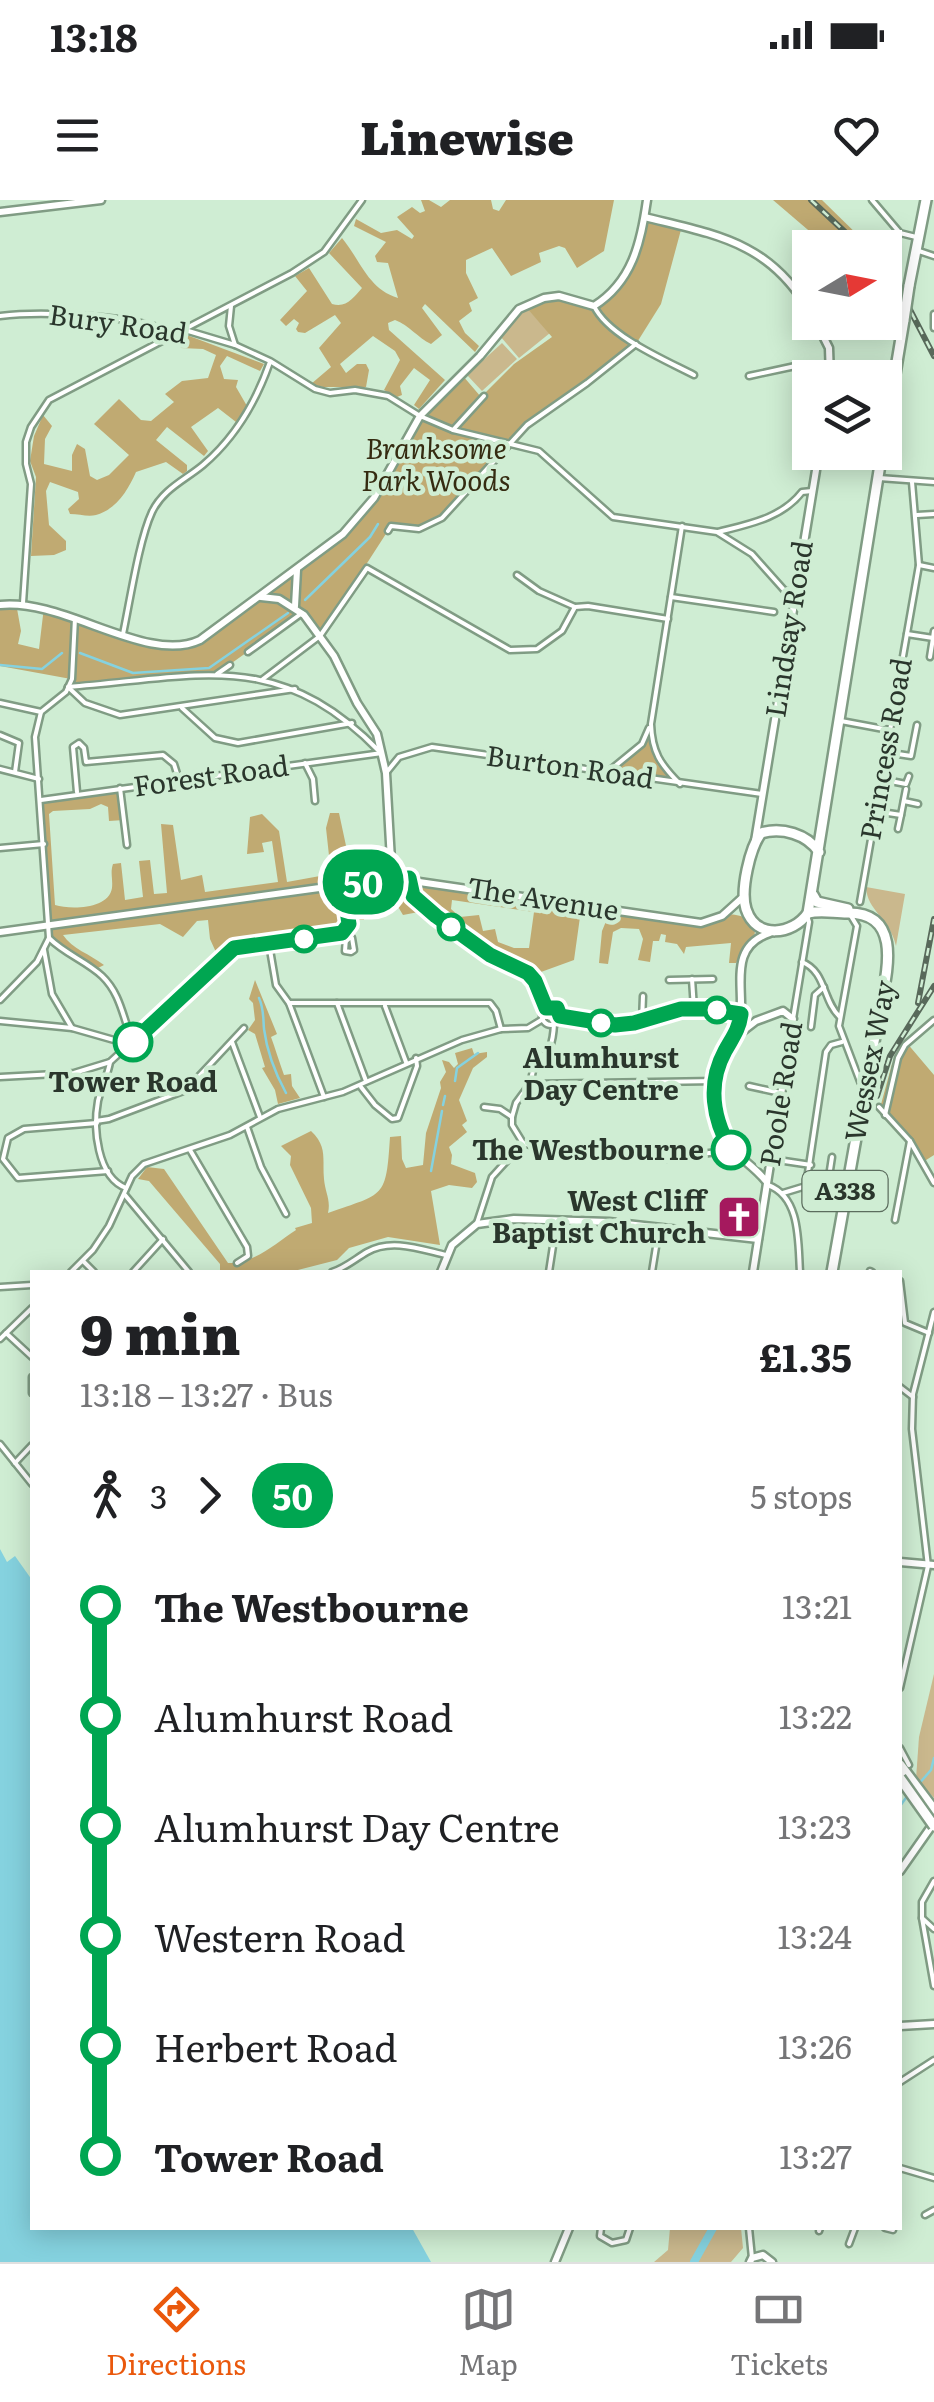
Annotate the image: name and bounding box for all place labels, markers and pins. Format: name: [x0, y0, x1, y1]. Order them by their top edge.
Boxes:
unlabelled marker: [438, 914, 464, 940]
unlabelled marker: [291, 926, 317, 952]
unlabelled marker: [704, 997, 730, 1023]
marker: Alumhurst Day Centre: [588, 1010, 614, 1036]
marker: Tower Road: [114, 1023, 152, 1061]
place label: Alumhurst Day Centre: [523, 1035, 680, 1109]
place label: Tower Road: [48, 1059, 218, 1101]
place label: The Westbourne: [472, 1127, 704, 1169]
marker: The Westbourne: [712, 1131, 750, 1169]
place label: West Cliff Baptist Church: [492, 1178, 708, 1252]
church icon: West Cliff Baptist Church: [716, 1194, 762, 1240]

